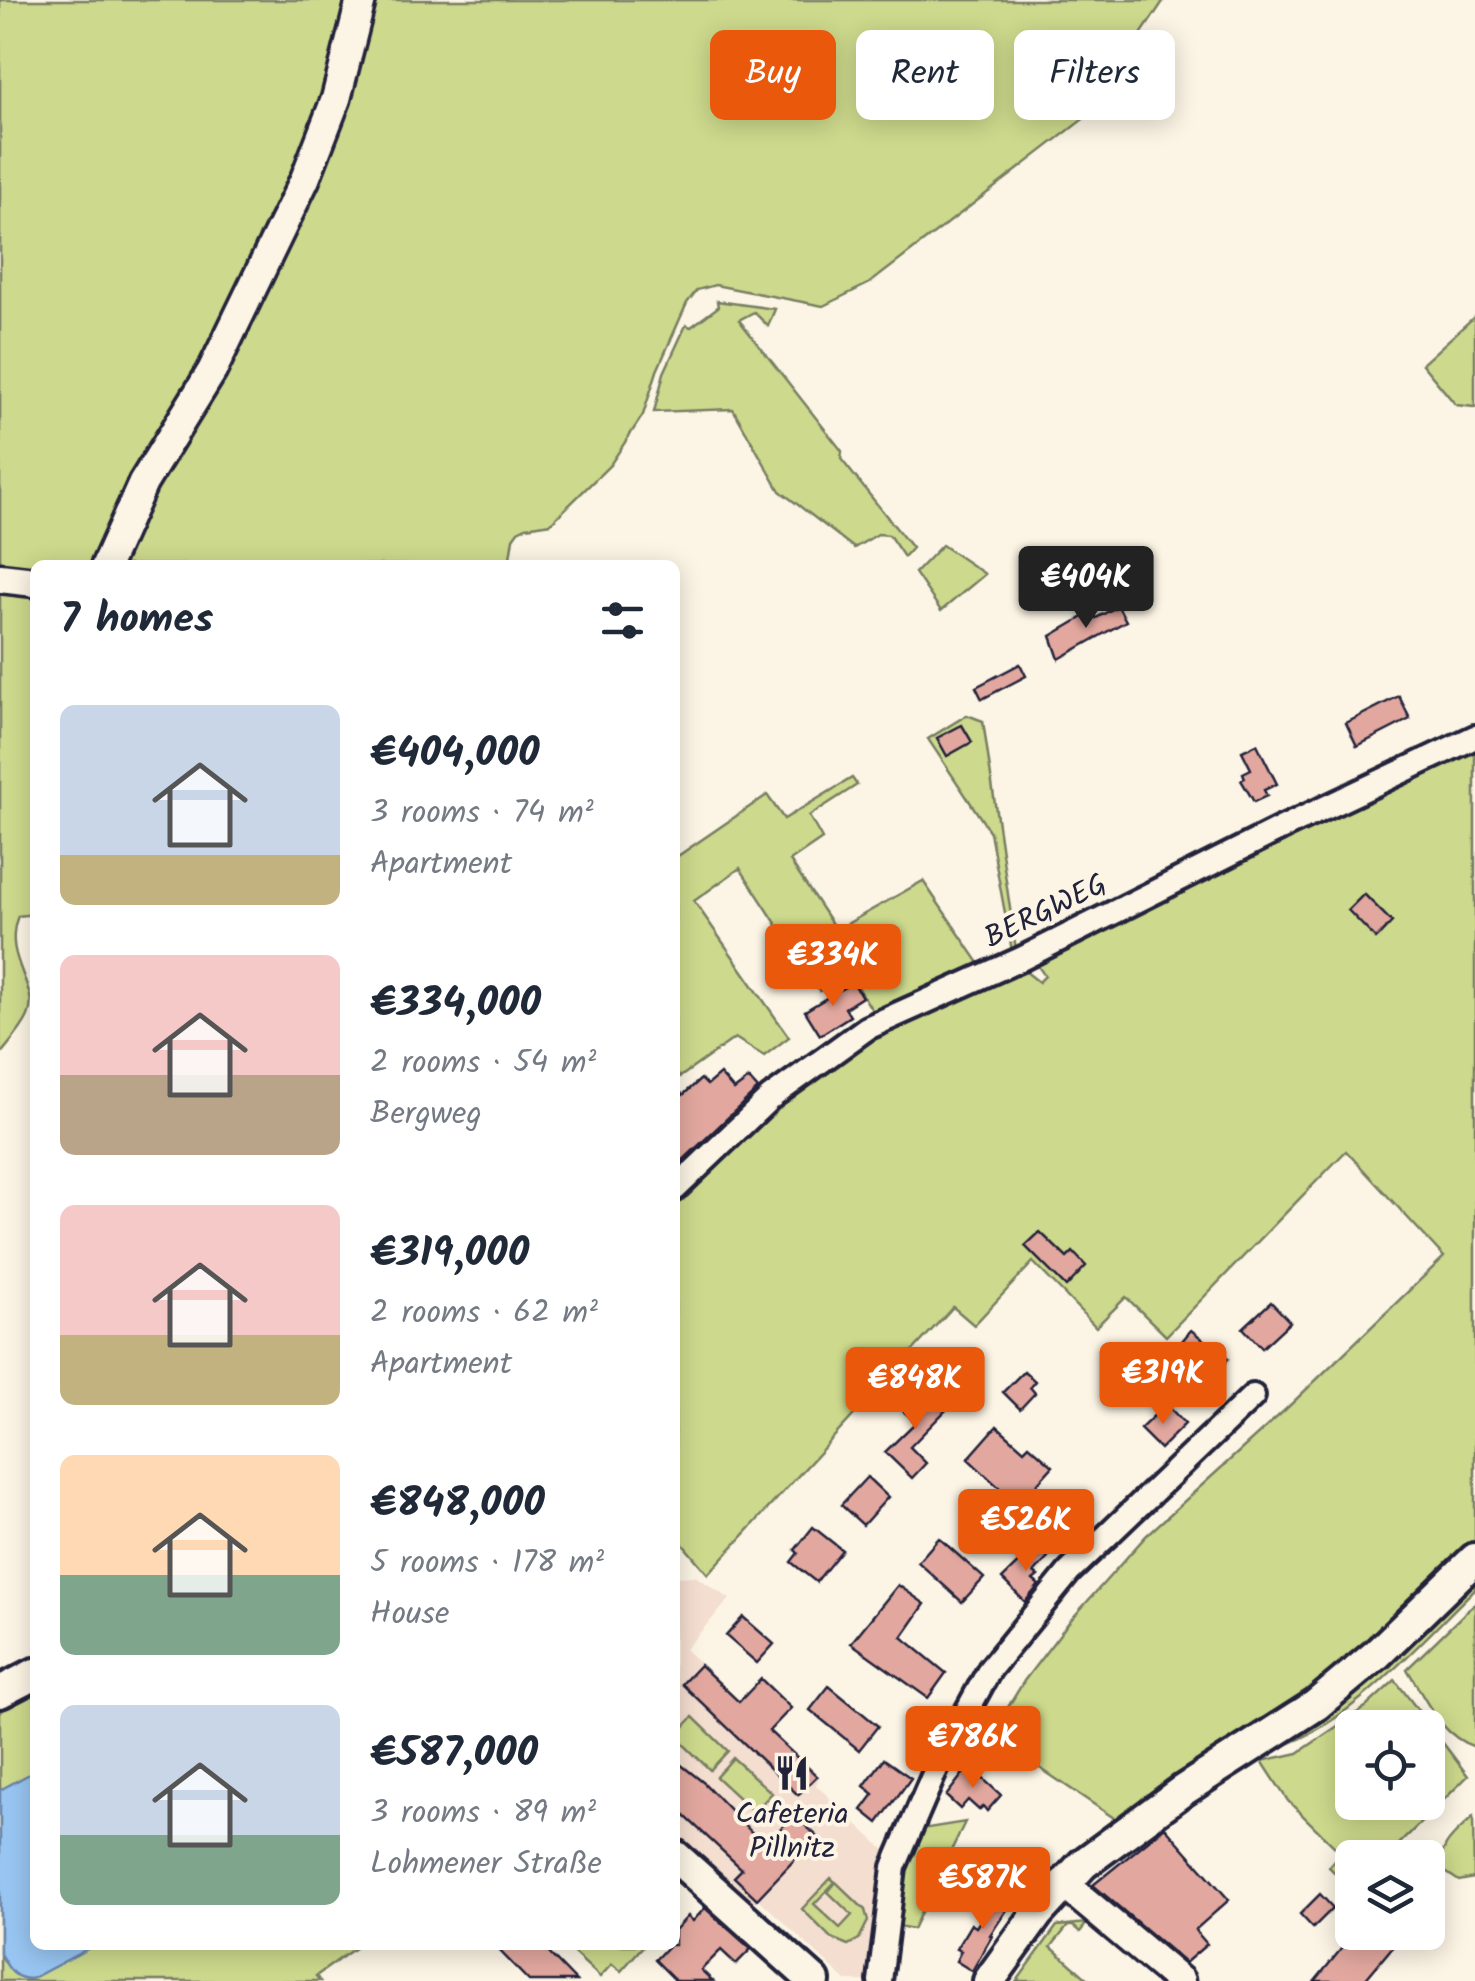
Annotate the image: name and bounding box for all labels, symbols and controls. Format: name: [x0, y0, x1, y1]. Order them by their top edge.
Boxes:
chip: Buy: [710, 30, 836, 120]
chip: Rent: [856, 30, 994, 120]
chip: Filters: [1014, 30, 1175, 120]
pin: €404K: [1016, 546, 1156, 631]
text: €404K: [1041, 553, 1131, 604]
text: 7 homes: [60, 587, 213, 654]
icon: filters: [595, 593, 650, 648]
text: €404,000: [370, 721, 540, 788]
icon: home: [140, 745, 260, 865]
text: 3 rooms · 74 m²: [370, 788, 594, 839]
text: Apartment: [370, 839, 512, 890]
street label: BERGWEG: [976, 862, 1116, 962]
pin: €334K: [763, 924, 903, 1009]
text: €334K: [787, 931, 879, 982]
text: €334,000: [370, 971, 541, 1038]
icon: home: [140, 995, 260, 1115]
text: 2 rooms · 54 m²: [370, 1038, 596, 1089]
text: Bergweg: [370, 1089, 482, 1140]
text: €319,000: [370, 1221, 529, 1288]
icon: home: [140, 1245, 260, 1365]
text: 2 rooms · 62 m²: [370, 1288, 598, 1339]
text: Apartment: [370, 1339, 512, 1390]
pin: €319K: [1093, 1342, 1233, 1427]
pin: €848K: [845, 1347, 985, 1432]
text: €319K: [1122, 1349, 1204, 1400]
text: €848K: [868, 1354, 962, 1405]
text: €848,000: [370, 1471, 545, 1538]
pin: €526K: [956, 1489, 1096, 1574]
icon: home: [140, 1495, 260, 1615]
text: €526K: [980, 1496, 1072, 1547]
text: 5 rooms · 178 m²: [370, 1538, 604, 1589]
text: House: [370, 1589, 449, 1640]
pin: €786K: [903, 1706, 1043, 1791]
map controls: [1335, 1710, 1445, 1950]
button: locate: [1335, 1710, 1445, 1820]
text: €786K: [928, 1713, 1018, 1764]
text: €587,000: [370, 1721, 538, 1788]
icon: home: [140, 1745, 260, 1865]
restaurant icon: Cafeteria Pillnitz: [773, 1754, 811, 1792]
text: 3 rooms · 89 m²: [370, 1788, 596, 1839]
place label: Cafeteria Pillnitz: [735, 1791, 849, 1873]
text: Lohmener Straße: [370, 1839, 602, 1890]
button: layers: [1335, 1840, 1445, 1950]
pin: €587K: [913, 1847, 1053, 1932]
text: €587K: [938, 1854, 1028, 1905]

